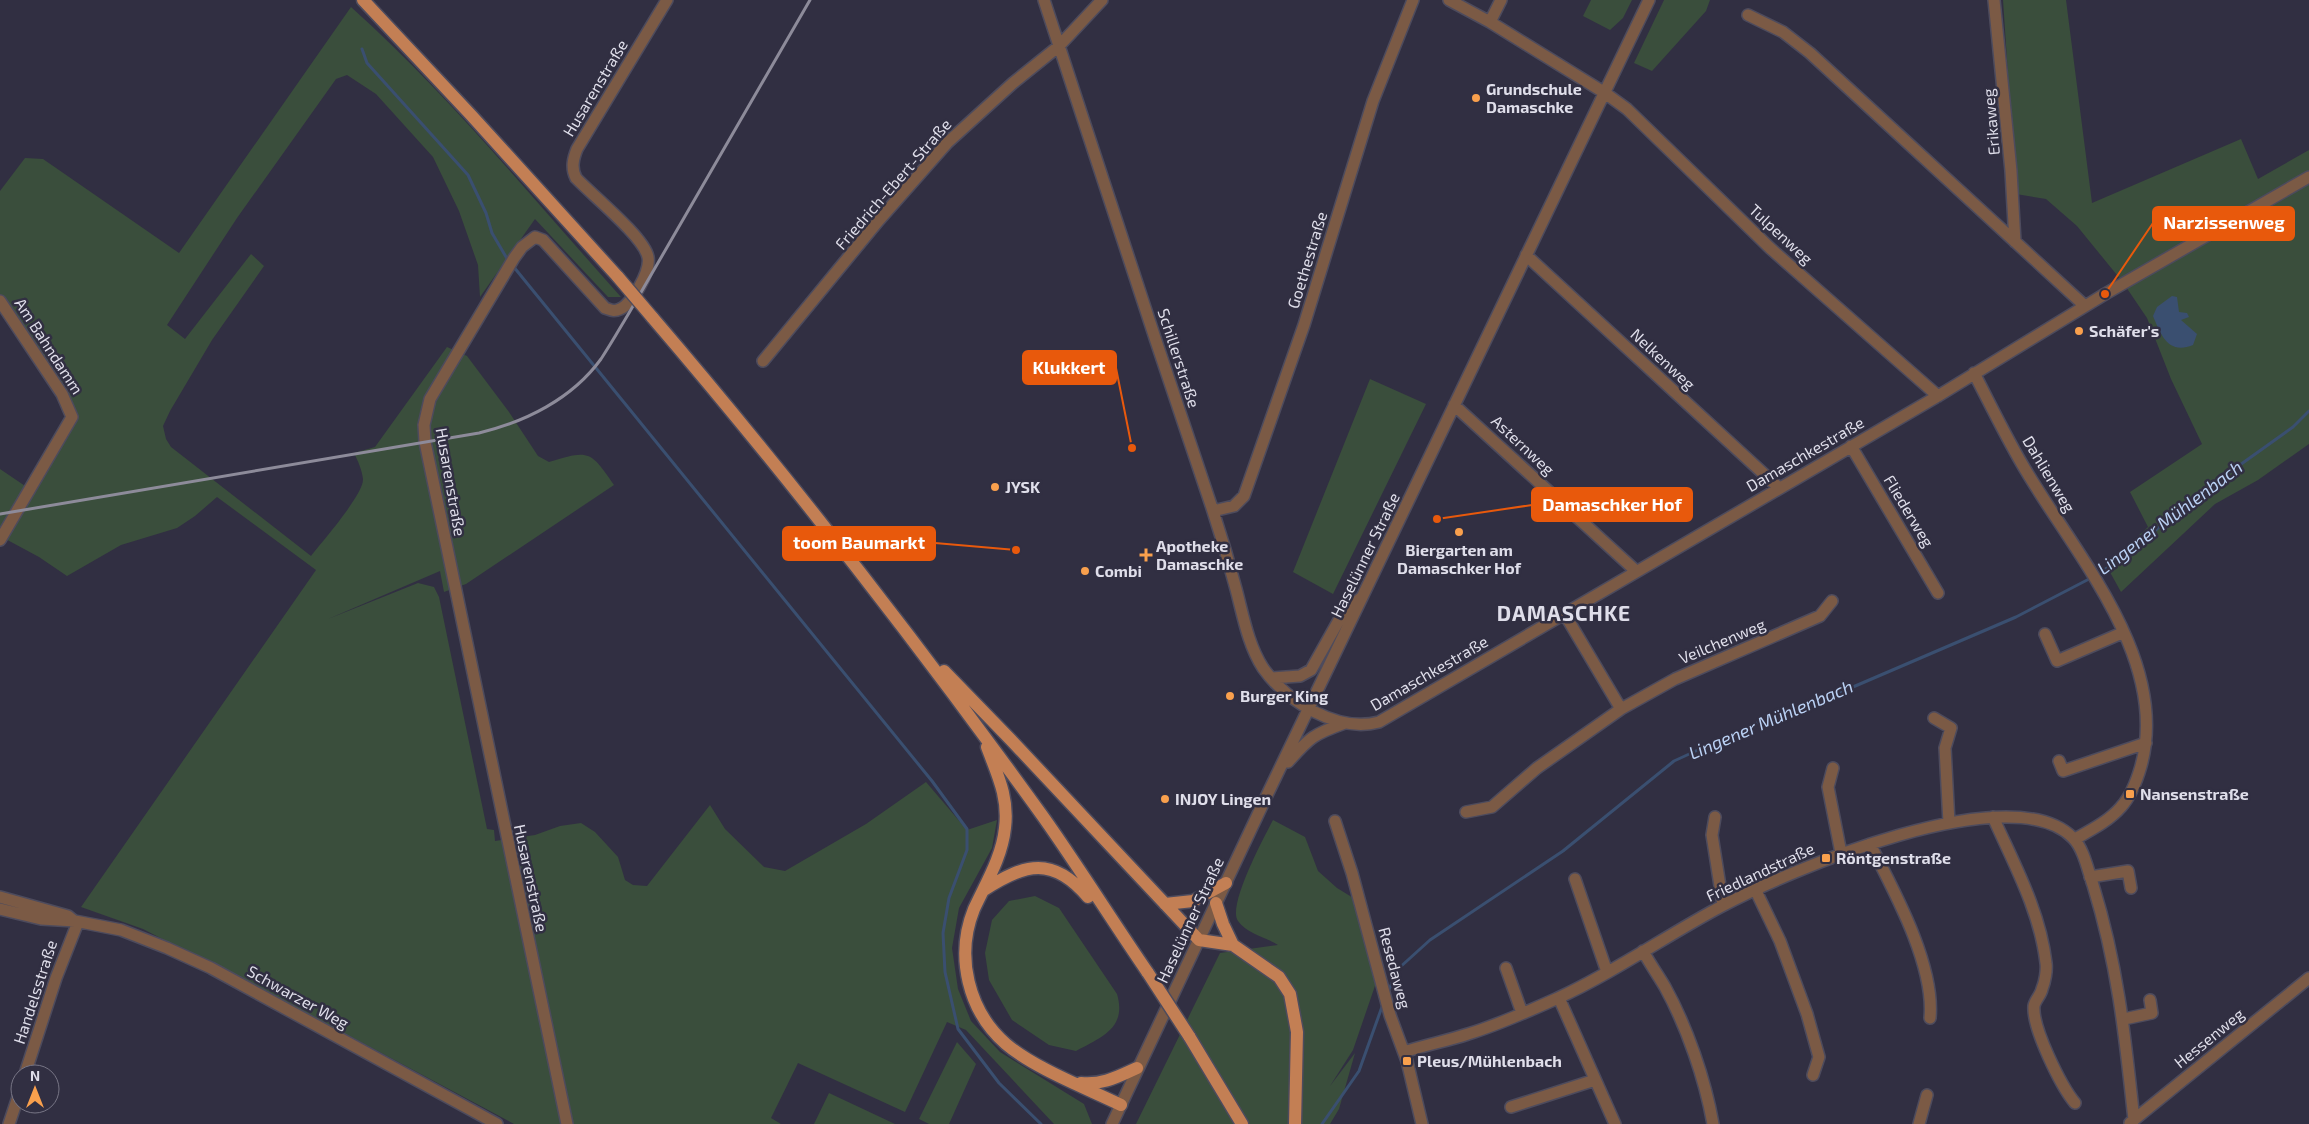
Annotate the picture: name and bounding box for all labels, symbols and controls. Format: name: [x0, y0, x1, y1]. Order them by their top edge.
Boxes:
street label: Husarenstraße: [558, 36, 631, 140]
place label: Grundschule Damaschke: [1486, 79, 1582, 116]
street label: Erikaweg: [1978, 88, 2003, 156]
marker: Grundschule Damaschke: [1470, 92, 1482, 104]
street label: Friedrich-Ebert-Straße: [831, 114, 955, 253]
street label: Tulpenweg: [1746, 200, 1817, 268]
callout: Narzissenweg: [2153, 207, 2294, 240]
street label: Goethestraße: [1283, 209, 1330, 311]
text: Narzissenweg: [2163, 211, 2285, 233]
street label: Am Bahndamm: [11, 294, 88, 397]
street label: Schillerstraße: [1154, 306, 1204, 410]
place label: Schäfer's: [2089, 321, 2159, 340]
street label: Nelkenweg: [1627, 324, 1700, 393]
marker: Schäfer's: [2073, 325, 2085, 337]
callout: Klukkert: [1023, 351, 1116, 384]
text: Klukkert: [1033, 356, 1106, 378]
street label: Asternweg: [1488, 411, 1559, 479]
street label: Damaschkestraße: [1743, 412, 1867, 495]
street label: Husarenstraße: [433, 426, 470, 538]
street label: Dahlienweg: [2019, 432, 2080, 516]
water label: Lingener Mühlenbach: [2092, 455, 2246, 579]
street label: Fliederweg: [1880, 471, 1938, 550]
place label: JYSK: [1005, 477, 1041, 496]
marker: JYSK: [989, 481, 1001, 493]
callout: Damaschker Hof: [1532, 488, 1692, 521]
street label: Haselünner Straße: [1326, 489, 1403, 620]
text: Damaschker Hof: [1542, 493, 1683, 515]
marker: Biergarten am Damaschker Hof: [1453, 526, 1465, 538]
callout: toom Baumarkt: [783, 527, 935, 560]
text: toom Baumarkt: [793, 531, 926, 553]
place label: Apotheke Damaschke: [1156, 536, 1243, 573]
place label: Biergarten am Damaschker Hof: [1397, 540, 1522, 577]
marker: Apotheke Damaschke: [1140, 549, 1152, 561]
place label: Combi: [1095, 561, 1142, 580]
marker: Combi: [1079, 565, 1091, 577]
district label: DAMASCHKE: [1497, 600, 1631, 625]
street label: Veilchenweg: [1676, 614, 1768, 667]
street label: Damaschkestraße: [1367, 631, 1491, 714]
water label: Lingener Mühlenbach: [1685, 674, 1856, 764]
place label: Burger King: [1240, 686, 1329, 705]
marker: Burger King: [1224, 690, 1236, 702]
place label: Nansenstraße: [2140, 784, 2249, 803]
marker: Nansenstraße: [2124, 788, 2136, 800]
place label: INJOY Lingen: [1175, 789, 1271, 808]
marker: INJOY Lingen: [1159, 793, 1171, 805]
street label: Husarenstraße: [511, 822, 552, 933]
street label: Friedlandstraße: [1703, 838, 1817, 905]
place label: Röntgenstraße: [1836, 848, 1951, 867]
marker: Röntgenstraße: [1820, 852, 1832, 864]
street label: Haselünner Straße: [1152, 854, 1227, 986]
street label: Resedaweg: [1375, 925, 1416, 1011]
street label: Handelsstraße: [9, 937, 60, 1046]
street label: Schwarzer Weg: [244, 961, 352, 1032]
street label: Hessenweg: [2170, 1004, 2247, 1071]
place label: Pleus/Mühlenbach: [1417, 1051, 1562, 1070]
marker: Pleus/Mühlenbach: [1401, 1055, 1413, 1067]
north arrow: [10, 1064, 60, 1114]
text: N: [30, 1067, 40, 1084]

